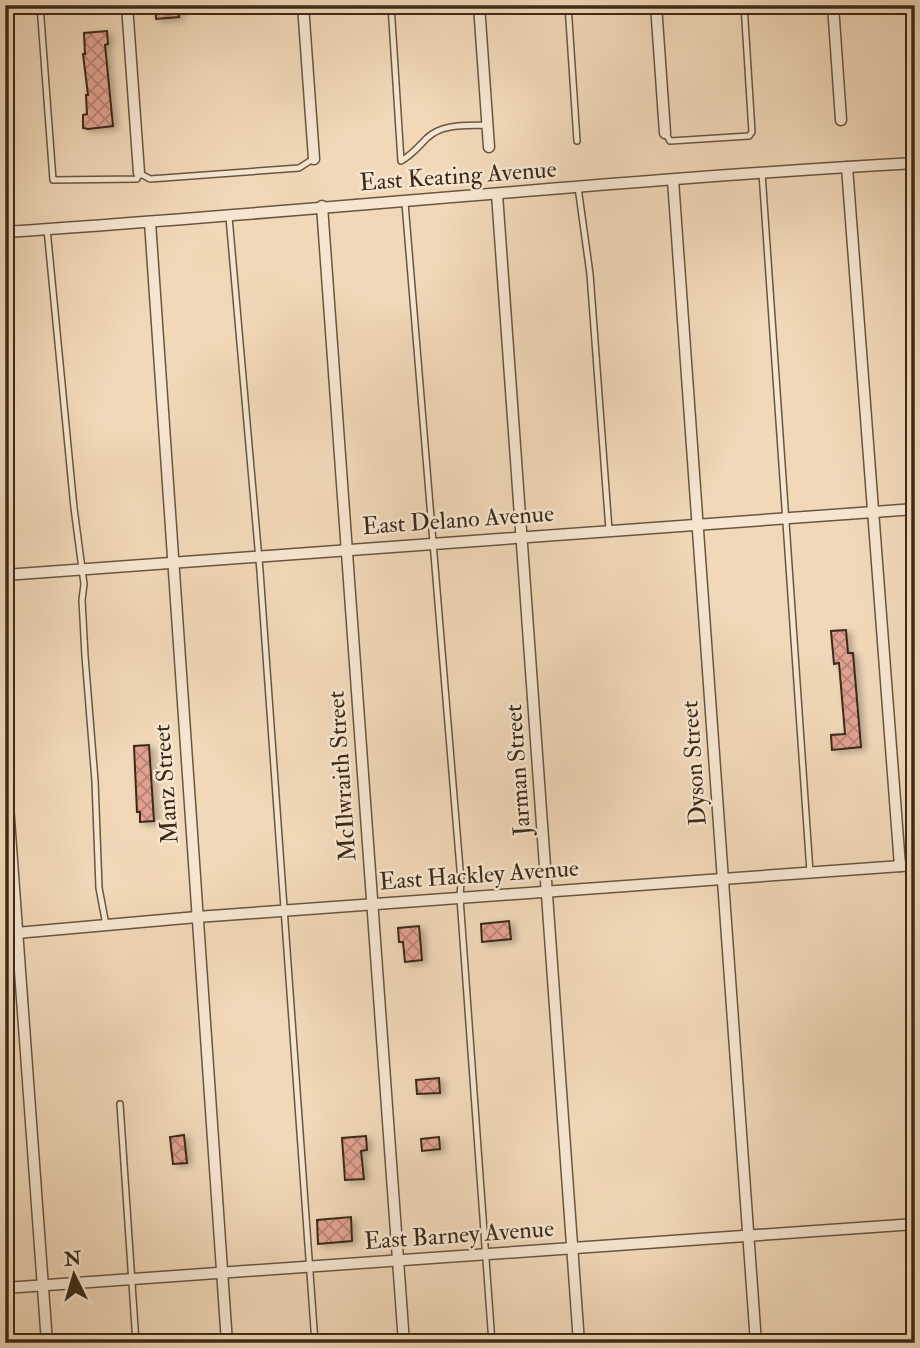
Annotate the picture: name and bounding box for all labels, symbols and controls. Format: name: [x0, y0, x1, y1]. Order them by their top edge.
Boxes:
street label: East Keating Avenue: [358, 154, 558, 198]
street label: East Delano Avenue: [361, 498, 555, 542]
street label: McIlwraith Street: [321, 689, 363, 862]
street label: Dyson Street: [674, 699, 714, 827]
street label: Jarman Street: [498, 703, 538, 838]
street label: Manz Street: [146, 723, 186, 845]
street label: East Hackley Avenue: [378, 853, 580, 897]
street label: East Barney Avenue: [363, 1213, 555, 1257]
north arrow: [38, 1240, 108, 1310]
text: N: [62, 1246, 83, 1272]

